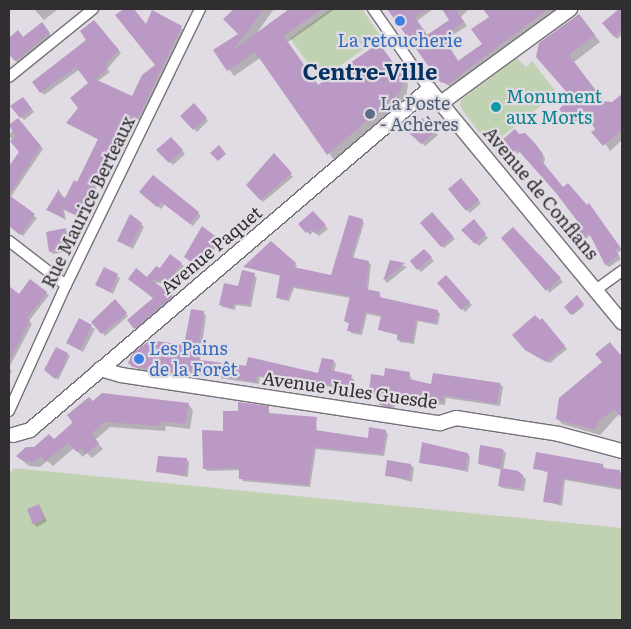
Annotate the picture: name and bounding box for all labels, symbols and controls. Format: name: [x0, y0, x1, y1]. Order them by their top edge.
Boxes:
marker: La retoucherie: [394, 15, 406, 27]
place label: La retoucherie: [338, 29, 462, 51]
district label: Centre-Ville: [303, 58, 437, 84]
place label: Monument aux Morts: [506, 86, 602, 128]
place label: La Poste - Achères: [380, 93, 458, 136]
marker: Monument aux Morts: [490, 101, 502, 113]
marker: La Poste - Achères: [364, 108, 376, 120]
street label: Rue Maurice Berteaux: [37, 113, 139, 291]
street label: Avenue de Conflans: [479, 122, 603, 264]
street label: Avenue Paquet: [156, 201, 266, 299]
place label: Les Pains de la Forêt: [149, 338, 238, 380]
marker: Les Pains de la Forêt: [133, 353, 145, 365]
street label: Avenue Jules Guesde: [261, 367, 439, 413]

